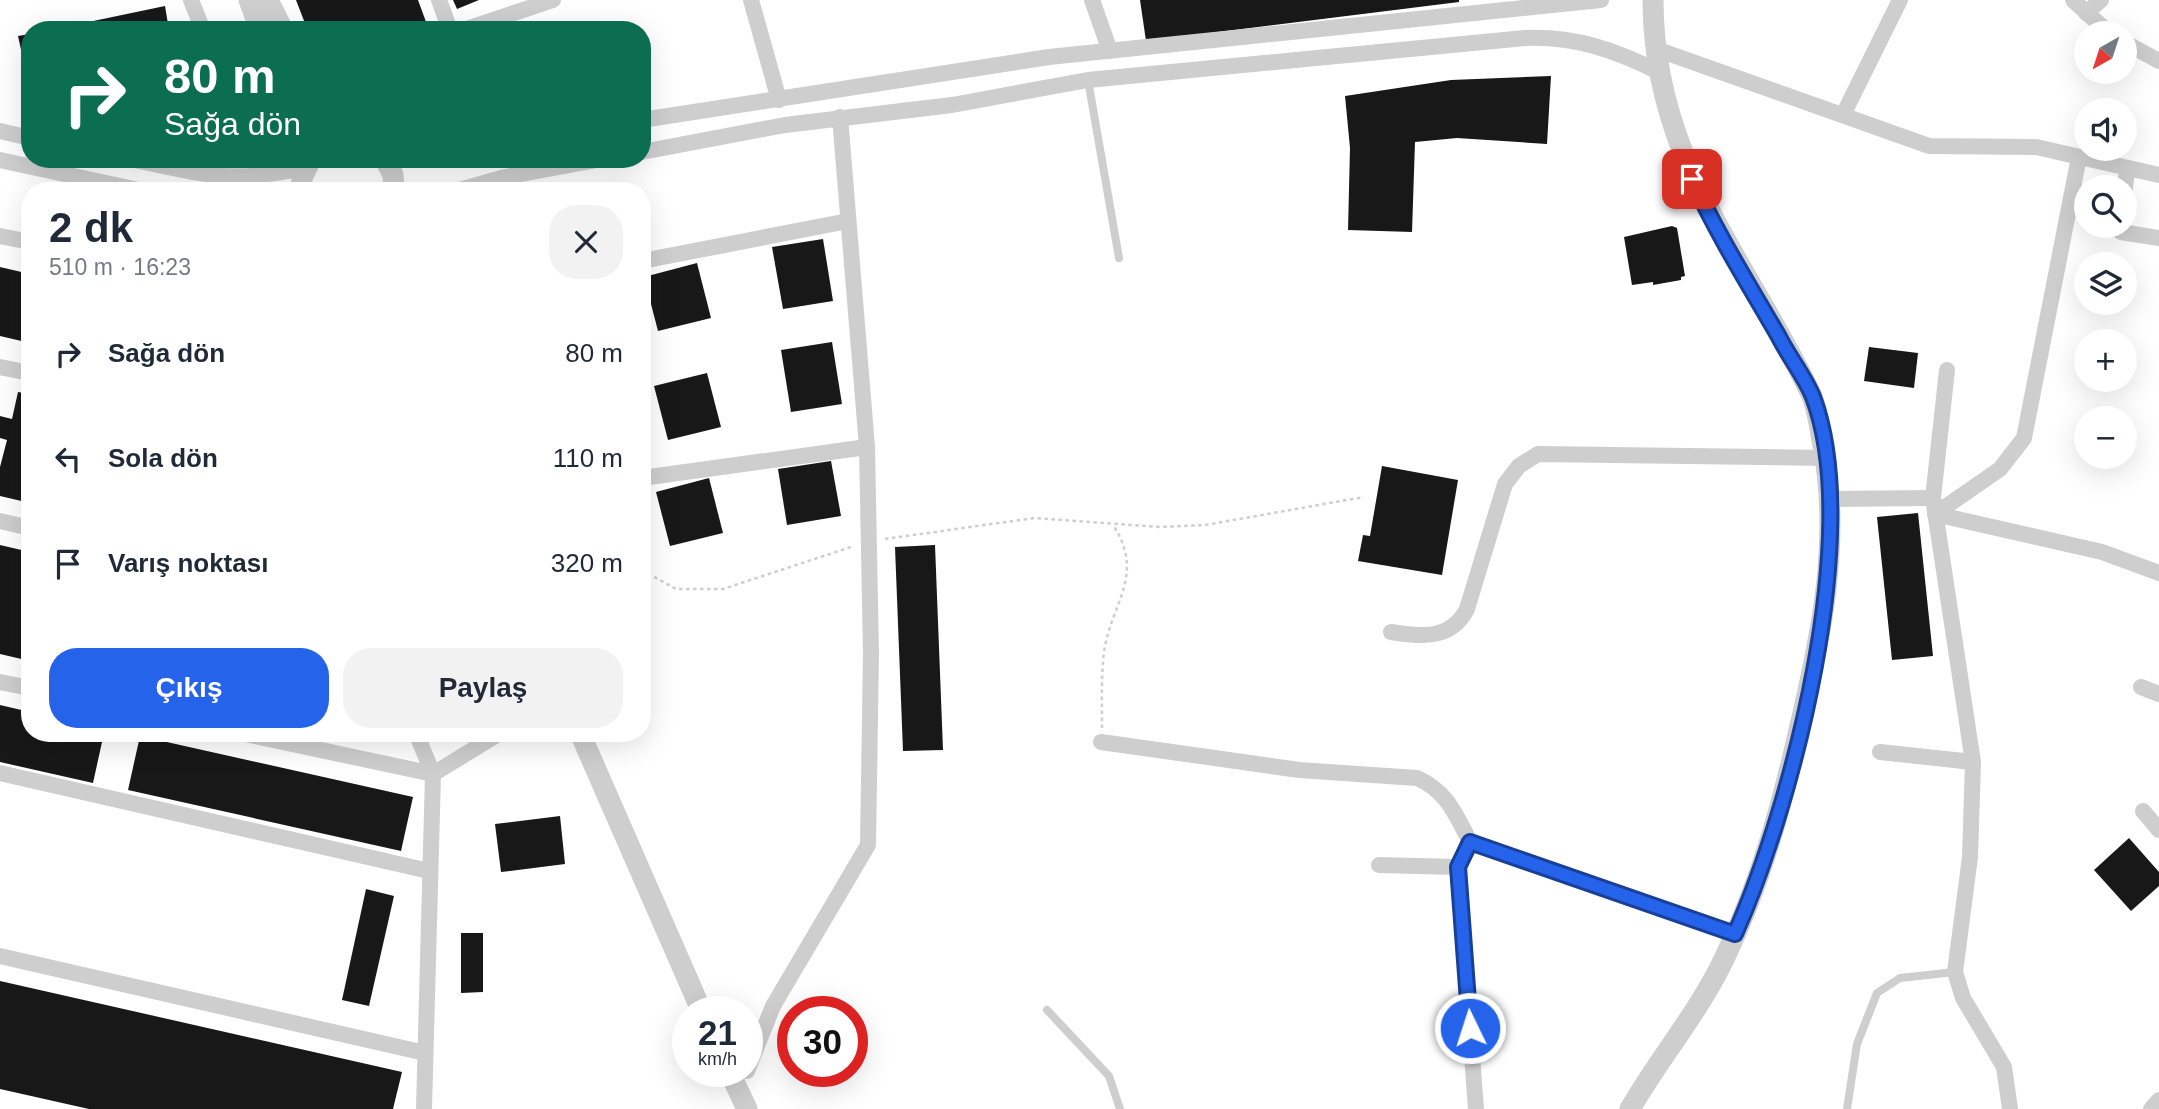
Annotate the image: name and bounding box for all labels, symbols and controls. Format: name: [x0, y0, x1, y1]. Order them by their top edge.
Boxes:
north arrow: [2074, 21, 2137, 84]
map controls: [2074, 21, 2137, 469]
icon: right: [49, 49, 140, 140]
text: 80 m: [164, 49, 276, 103]
button: sound: [2074, 98, 2137, 161]
text: Sağa dön: [164, 106, 301, 142]
pin: [1662, 149, 1722, 209]
icon: arrive: [1673, 160, 1711, 198]
button: search: [2074, 175, 2137, 238]
text: 2 dk: [49, 204, 133, 251]
button: close: [549, 205, 623, 279]
button: layers: [2074, 252, 2137, 315]
text: 510 m · 16:23: [49, 254, 191, 280]
button: +: [2074, 329, 2137, 392]
icon: right: [49, 335, 87, 373]
text: Sağa dön: [108, 338, 225, 368]
text: 80 m: [565, 338, 623, 368]
button: −: [2074, 406, 2137, 469]
icon: left: [49, 440, 87, 478]
text: Sola dön: [108, 443, 218, 473]
text: 110 m: [553, 443, 623, 473]
icon: arrive: [49, 545, 87, 583]
text: Varış noktası: [108, 548, 268, 578]
text: 320 m: [551, 548, 623, 578]
button: Çıkış: [49, 648, 329, 728]
button: Paylaş: [343, 648, 623, 728]
position arrow: [1433, 991, 1507, 1065]
speed limit sign: 30: [777, 996, 868, 1087]
text: 21: [698, 1013, 737, 1052]
text: km/h: [698, 1049, 737, 1069]

